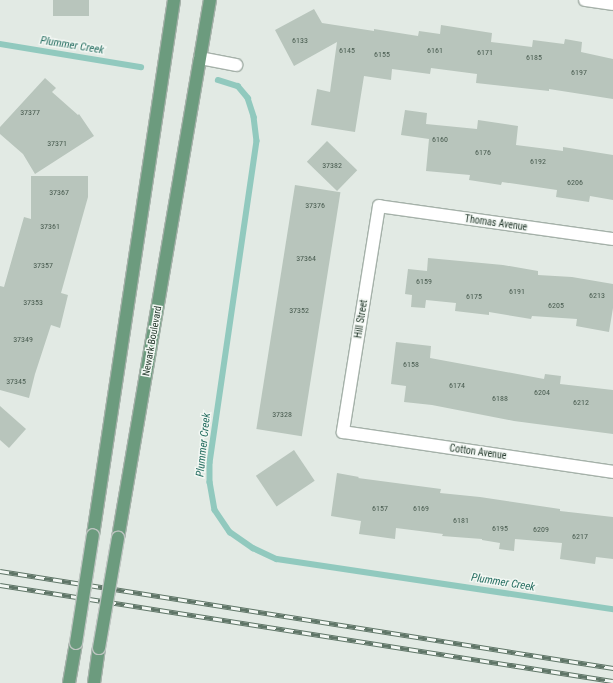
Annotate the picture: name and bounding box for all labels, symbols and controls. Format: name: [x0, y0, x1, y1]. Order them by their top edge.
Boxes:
water label: Plummer Creek: [39, 34, 105, 58]
house number: 6133: [292, 36, 308, 46]
house number: 6145: [339, 46, 355, 56]
house number: 6161: [427, 46, 443, 56]
house number: 6171: [477, 48, 493, 58]
house number: 6155: [374, 50, 390, 60]
house number: 6185: [526, 53, 542, 63]
house number: 6197: [571, 68, 587, 78]
house number: 37377: [20, 108, 40, 118]
house number: 6160: [432, 135, 448, 145]
house number: 37371: [47, 139, 67, 149]
house number: 6176: [475, 148, 491, 158]
house number: 6192: [530, 157, 546, 167]
house number: 37382: [322, 161, 342, 171]
house number: 6206: [567, 178, 583, 188]
house number: 37367: [49, 188, 69, 198]
house number: 37376: [305, 201, 325, 211]
street label: Thomas Avenue: [464, 213, 528, 233]
house number: 37361: [40, 222, 60, 232]
house number: 37364: [296, 254, 316, 264]
house number: 37357: [33, 261, 53, 271]
house number: 6159: [416, 277, 432, 287]
house number: 6191: [509, 287, 525, 297]
house number: 6213: [589, 291, 605, 301]
house number: 6175: [466, 292, 482, 302]
house number: 37353: [23, 298, 43, 308]
street label: Hill Street: [352, 299, 370, 339]
house number: 6205: [548, 301, 564, 311]
street label: Newark Boulevard: [140, 305, 164, 377]
house number: 37352: [289, 306, 309, 316]
house number: 37349: [13, 335, 33, 345]
house number: 6158: [403, 360, 419, 370]
house number: 37345: [6, 377, 26, 387]
house number: 6174: [449, 381, 465, 391]
house number: 6204: [534, 388, 550, 398]
house number: 6188: [492, 394, 508, 404]
house number: 6212: [573, 398, 589, 408]
house number: 37328: [272, 410, 292, 420]
water label: Plummer Creek: [194, 412, 214, 478]
street label: Cotton Avenue: [449, 442, 507, 462]
house number: 6157: [372, 504, 388, 514]
house number: 6169: [413, 504, 429, 514]
house number: 6181: [453, 516, 469, 526]
house number: 6195: [492, 524, 508, 534]
house number: 6209: [533, 525, 549, 535]
house number: 6217: [572, 532, 588, 542]
water label: Plummer Creek: [470, 571, 536, 595]

